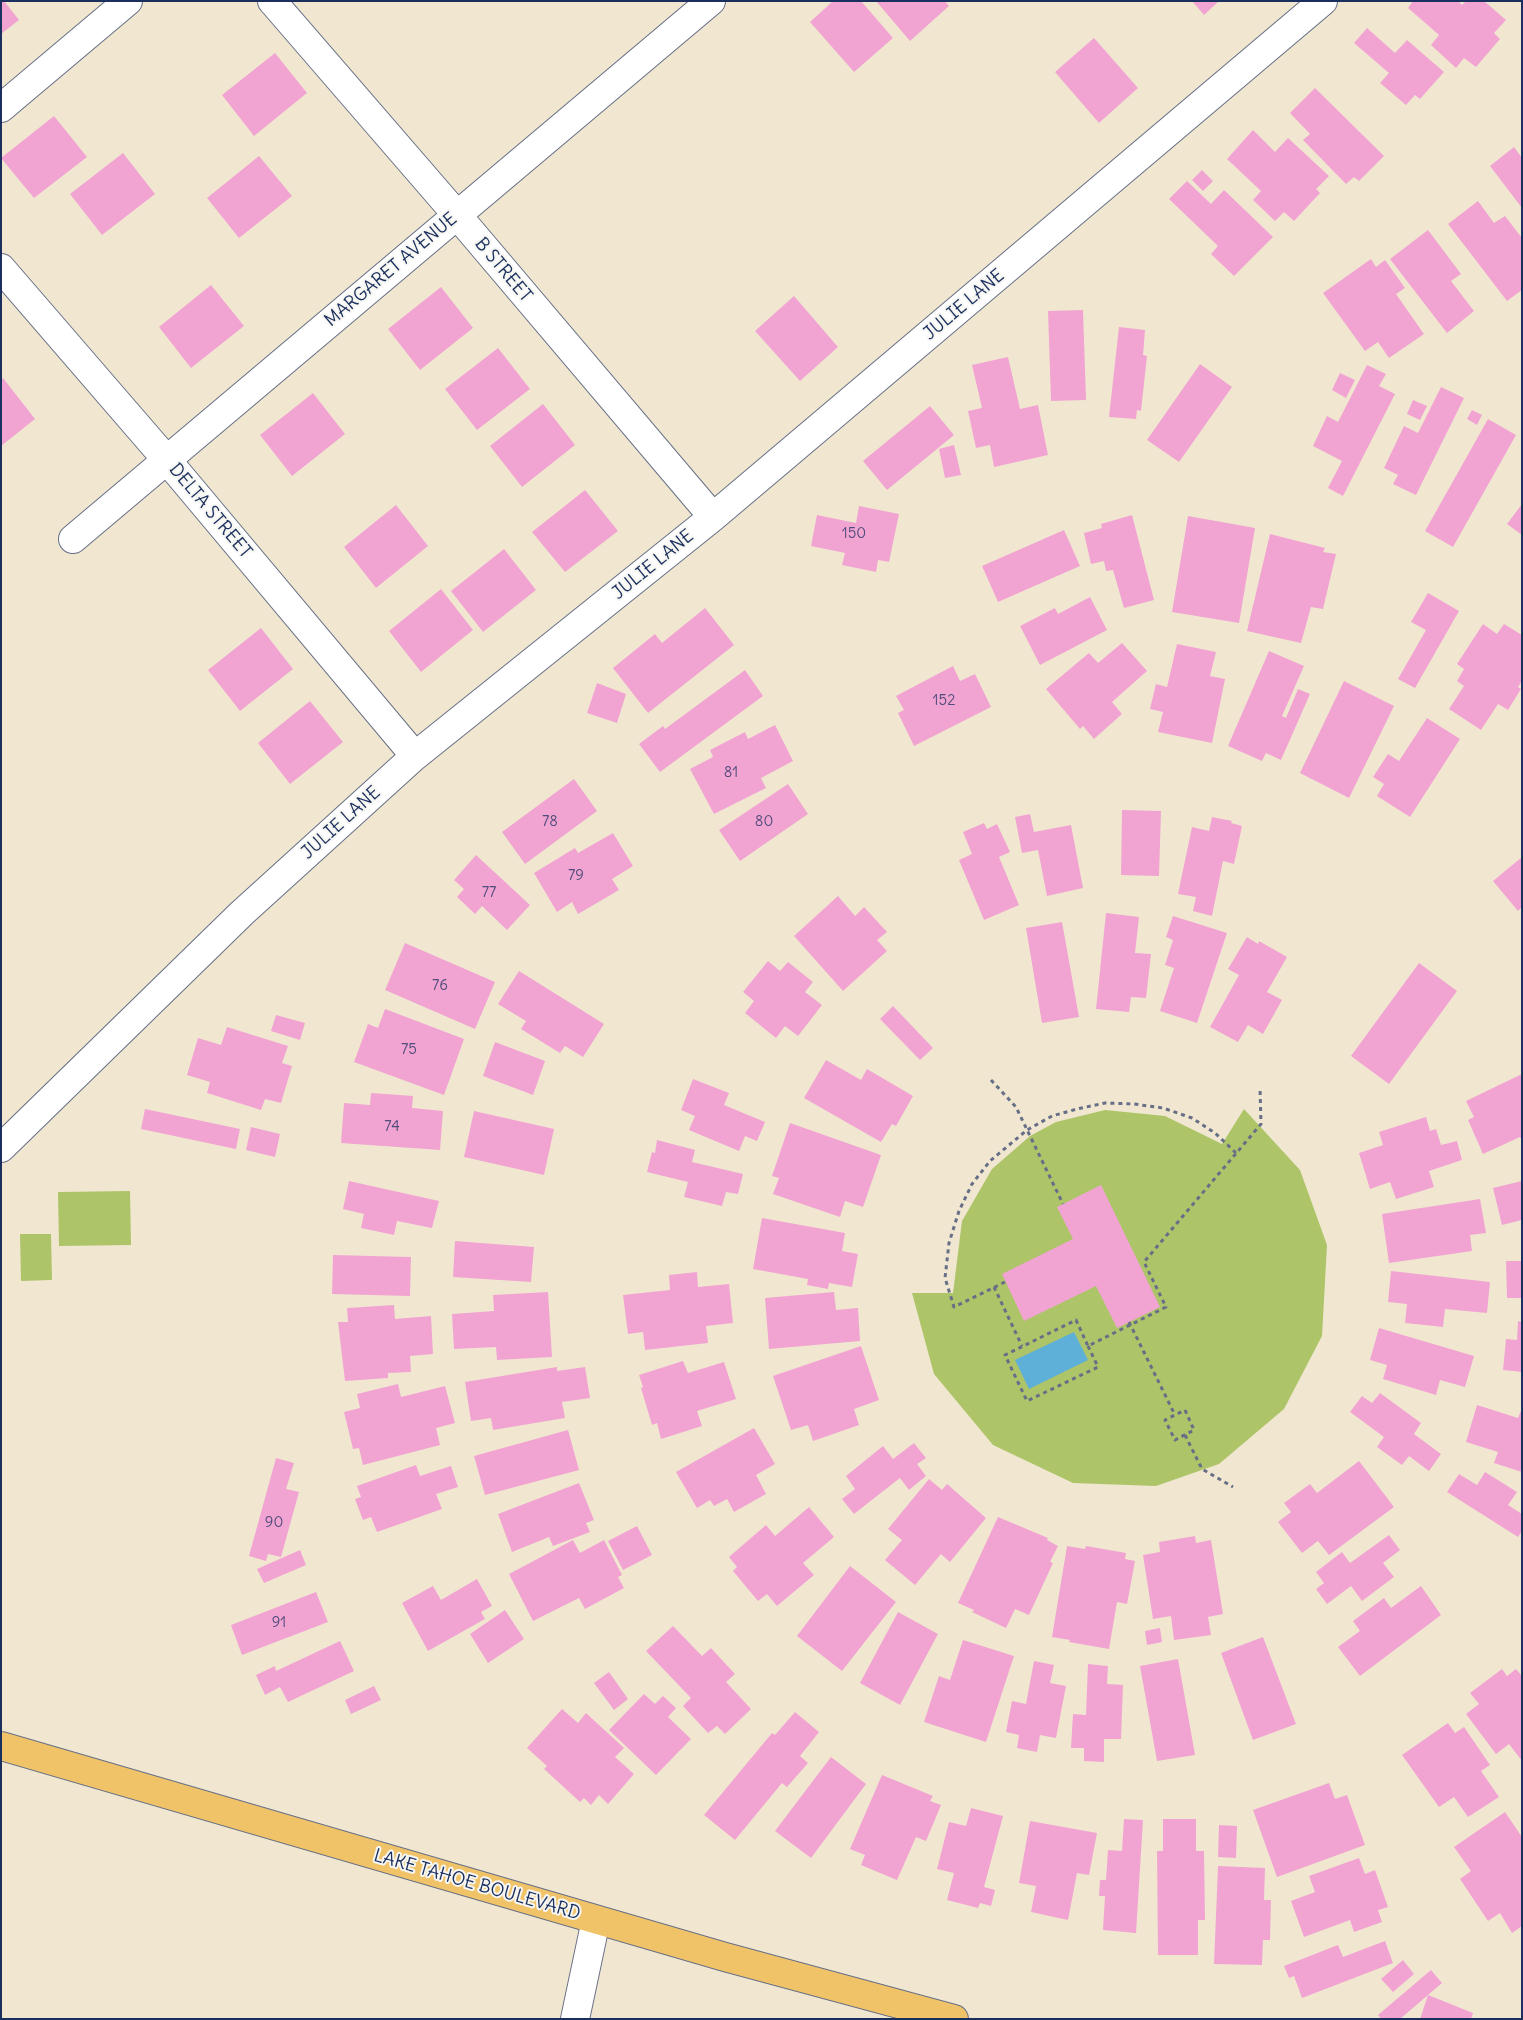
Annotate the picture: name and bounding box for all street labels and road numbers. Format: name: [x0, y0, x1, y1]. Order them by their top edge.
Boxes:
street label: MARGARET AVENUE: [320, 208, 462, 332]
street label: B STREET: [470, 233, 536, 307]
street label: JULIE LANE: [919, 265, 1009, 345]
street label: DELTA STREET: [164, 459, 256, 563]
street label: JULIE LANE: [608, 526, 698, 604]
street label: JULIE LANE: [297, 782, 385, 864]
street label: LAKE TAHOE BOULEVARD: [371, 1845, 583, 1925]

